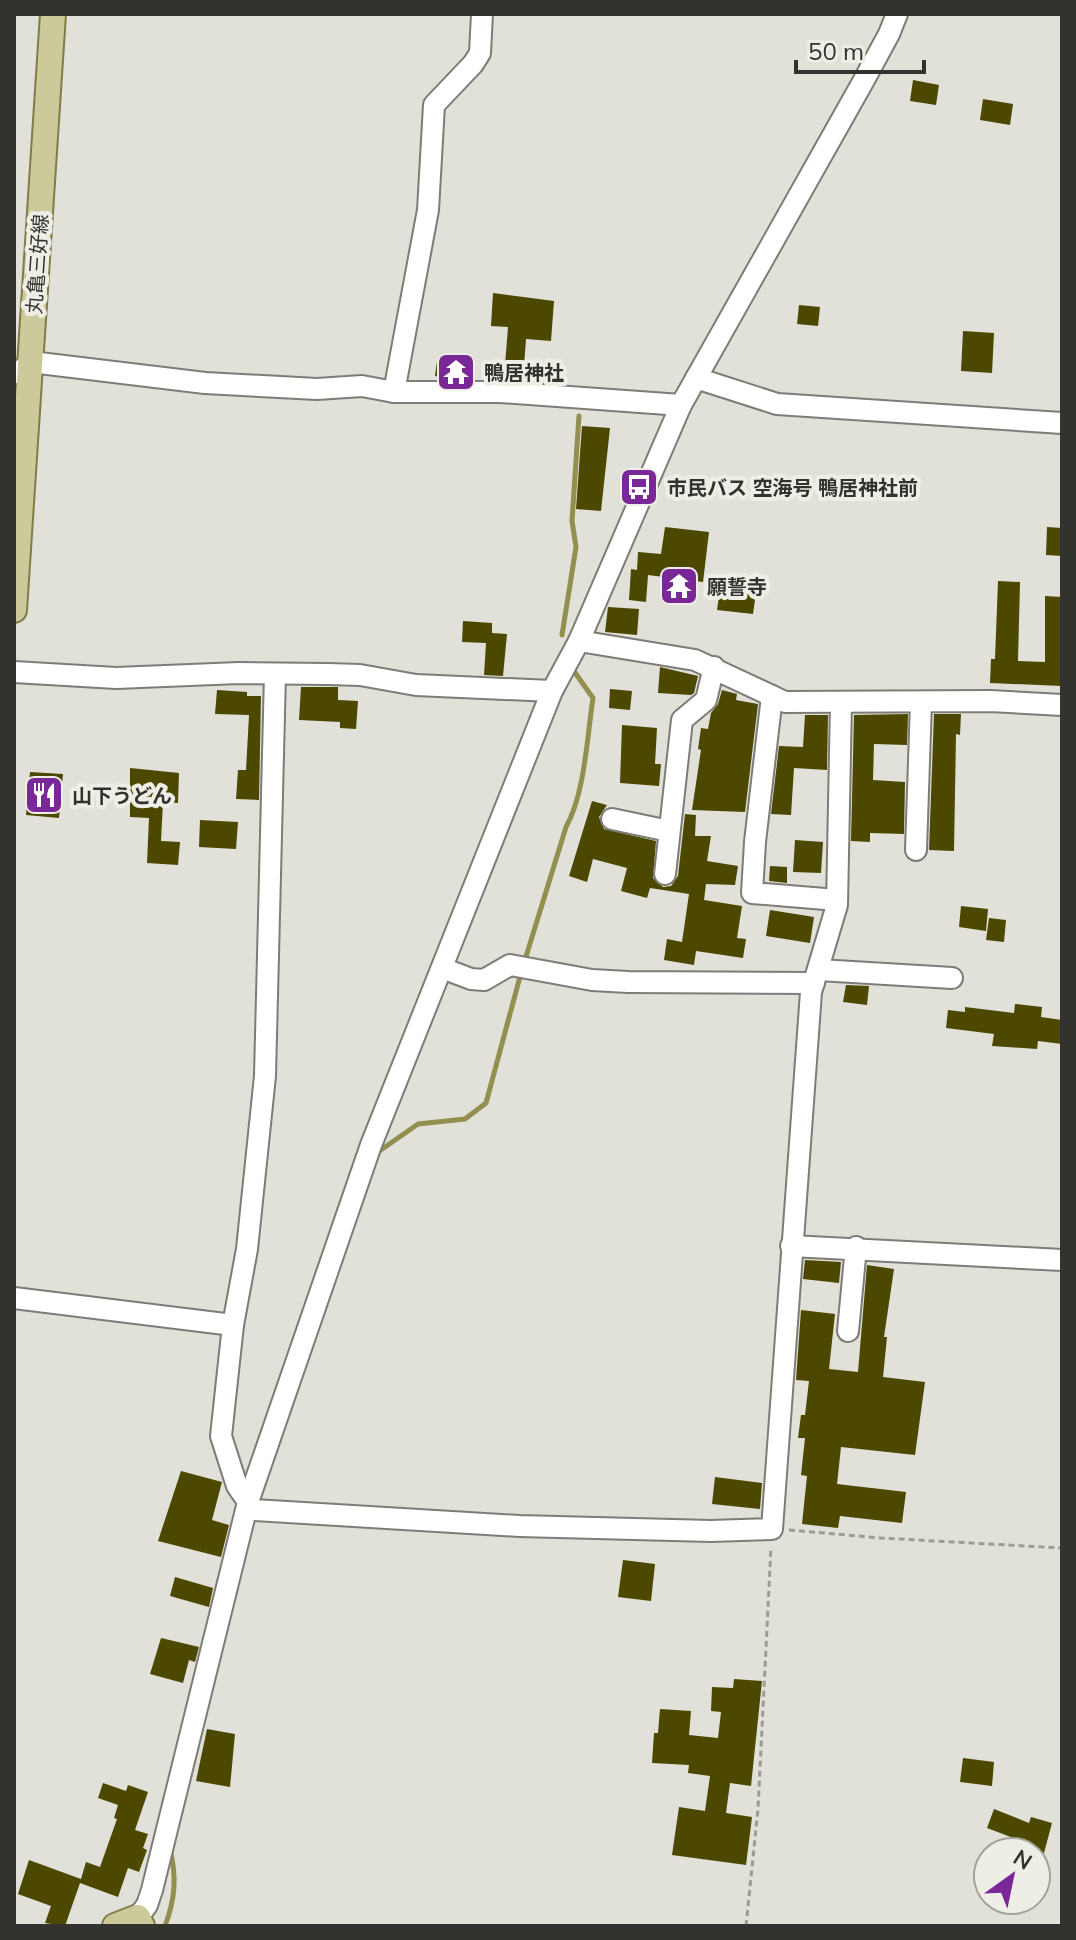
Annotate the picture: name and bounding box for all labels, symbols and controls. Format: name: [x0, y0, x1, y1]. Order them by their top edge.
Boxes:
scale bar: [796, 24, 924, 74]
text: 50 m: [808, 36, 864, 66]
street label: 丸亀三好線: [21, 213, 53, 315]
temple icon: 鴨居神社: [435, 351, 477, 393]
place label: 鴨居神社: [484, 360, 564, 385]
bus stop icon: 市民バス 空海号 鴨居神社前: [618, 466, 660, 508]
place label: 市民バス 空海号 鴨居神社前: [667, 475, 918, 500]
temple icon: 願誓寺: [658, 565, 700, 607]
place label: 願誓寺: [707, 574, 767, 599]
restaurant icon: 山下うどん: [23, 774, 65, 816]
place label: 山下うどん: [72, 783, 172, 808]
north arrow: [972, 1836, 1052, 1916]
text: N: [1008, 1843, 1037, 1875]

